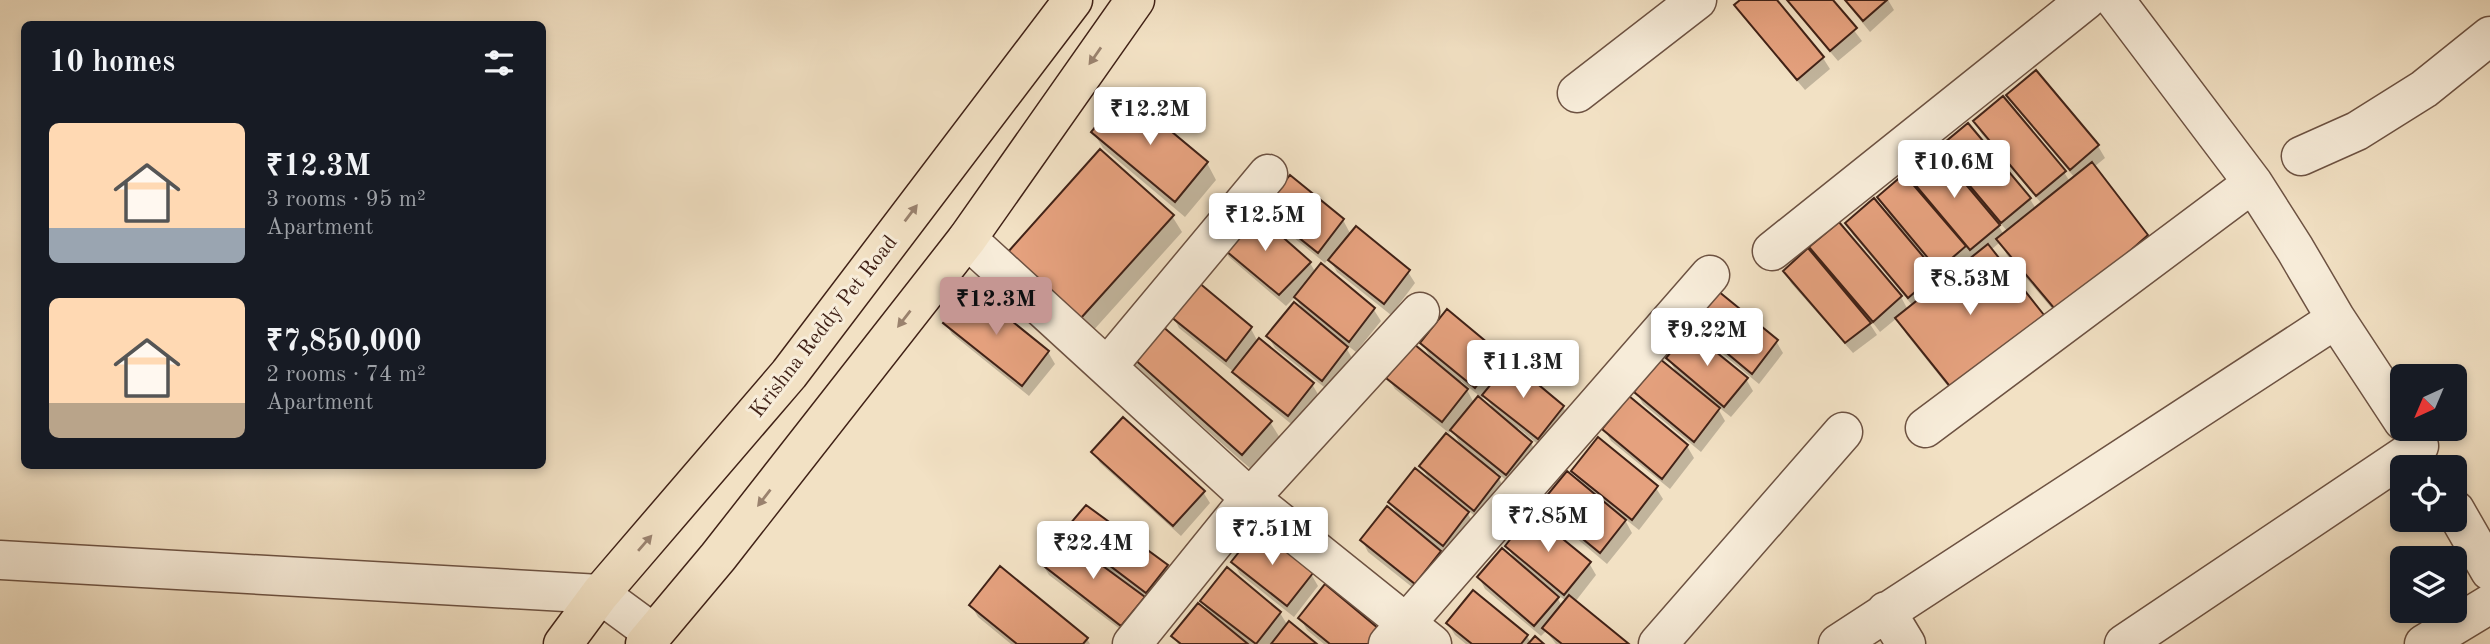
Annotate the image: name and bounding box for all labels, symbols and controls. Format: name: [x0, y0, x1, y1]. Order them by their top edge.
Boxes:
icon: filters: [480, 44, 518, 82]
one-way arrow: [1089, 47, 1103, 65]
text: 10 homes: [49, 48, 175, 78]
pin: ₹12.2M: [1093, 88, 1207, 147]
text: ₹12.2M: [1110, 98, 1190, 121]
pin: ₹10.6M: [1897, 140, 2011, 200]
icon: home: [105, 151, 189, 235]
text: ₹10.6M: [1914, 151, 1994, 174]
text: ₹12.3M: [266, 152, 370, 182]
text: 3 rooms · 95 m²: [266, 188, 426, 211]
pin: ₹12.5M: [1208, 194, 1322, 253]
one-way arrow: [904, 204, 918, 223]
text: ₹12.5M: [1225, 204, 1305, 227]
text: Apartment: [266, 216, 374, 239]
street label: Krishna Reddy Pet Road: [747, 232, 902, 422]
pin: ₹8.53M: [1913, 258, 2027, 317]
text: ₹8.53M: [1930, 268, 2010, 291]
pin: ₹12.3M: [939, 278, 1053, 337]
text: ₹12.3M: [956, 288, 1036, 311]
pin: ₹9.22M: [1650, 308, 1764, 368]
one-way arrow: [898, 310, 912, 328]
text: ₹9.22M: [1667, 319, 1747, 342]
icon: home: [105, 326, 189, 410]
text: ₹7,850,000: [266, 327, 422, 357]
pin: ₹11.3M: [1466, 340, 1580, 400]
text: ₹11.3M: [1483, 351, 1563, 374]
text: 2 rooms · 74 m²: [266, 363, 426, 386]
north arrow: [2390, 364, 2468, 441]
map controls: [2390, 364, 2467, 623]
text: Apartment: [266, 391, 374, 414]
button: locate: [2390, 455, 2467, 532]
one-way arrow: [757, 489, 771, 507]
pin: ₹7.85M: [1491, 494, 1605, 554]
text: ₹7.85M: [1508, 505, 1588, 528]
pin: ₹7.51M: [1215, 508, 1329, 567]
text: ₹7.51M: [1232, 518, 1312, 541]
pin: ₹22.4M: [1036, 522, 1150, 581]
text: ₹22.4M: [1053, 532, 1133, 555]
one-way arrow: [637, 534, 652, 551]
button: layers: [2390, 546, 2467, 623]

